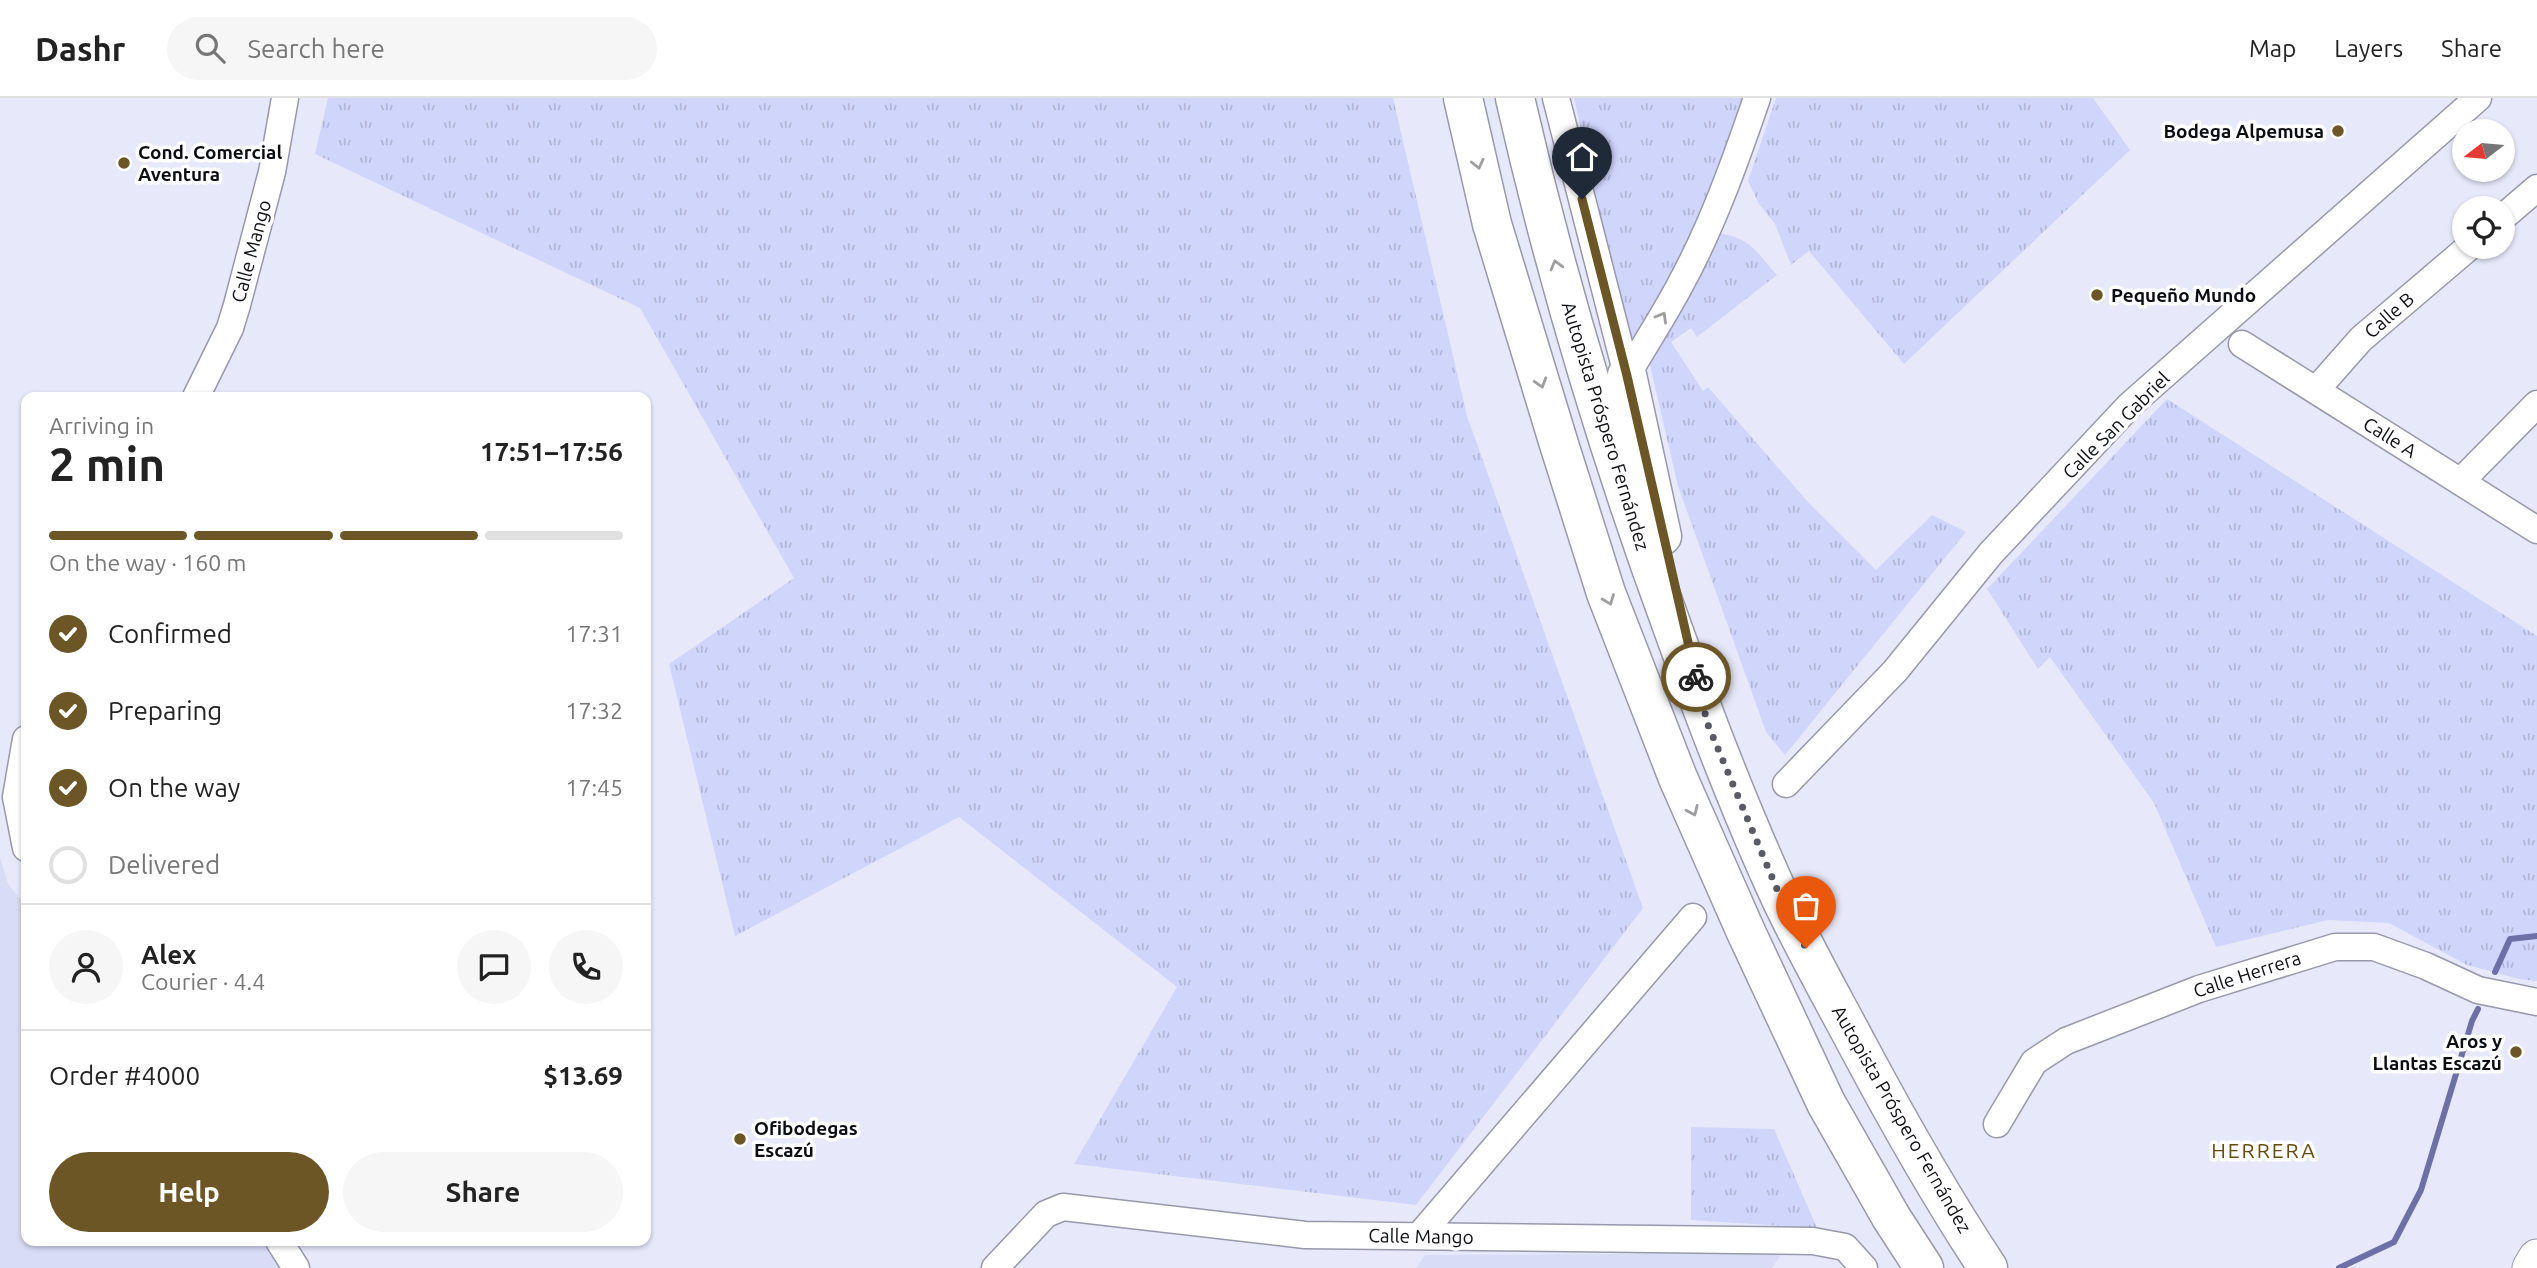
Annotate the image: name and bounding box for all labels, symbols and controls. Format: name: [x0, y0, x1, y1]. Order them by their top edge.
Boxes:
search box: [167, 17, 657, 80]
icon: search: [191, 29, 229, 67]
text: Dashr: [35, 30, 125, 67]
text: Search here: [247, 34, 385, 63]
text: Map: [2249, 35, 2296, 62]
text: Layers: [2334, 35, 2403, 62]
text: Share: [2441, 35, 2502, 62]
north arrow: [2452, 119, 2515, 182]
map controls: [2452, 119, 2515, 259]
place label: Bodega Alpemusa: [2163, 120, 2324, 142]
marker: Bodega Alpemusa: [2330, 123, 2346, 139]
pin: [1552, 127, 1612, 199]
icon: home: [1563, 138, 1601, 176]
place label: Cond. Comercial Aventura: [138, 141, 282, 185]
marker: Cond. Comercial Aventura: [116, 155, 132, 171]
one-way arrow: [1470, 158, 1484, 170]
button: locate: [2452, 196, 2515, 259]
street label: Calle Mango: [227, 197, 275, 305]
one-way arrow: [1550, 259, 1565, 271]
place label: Pequeño Mundo: [2111, 284, 2256, 306]
marker: Pequeño Mundo: [2089, 287, 2105, 303]
street label: Calle B: [2360, 288, 2418, 342]
street label: Autopista Próspero Fernández: [1558, 299, 1654, 553]
one-way arrow: [1654, 311, 1667, 324]
street label: Calle San Gabriel: [2058, 367, 2174, 483]
one-way arrow: [1532, 377, 1547, 389]
street label: Calle A: [2359, 412, 2421, 462]
text: Arriving in: [49, 413, 154, 438]
text: 17:51–17:56: [480, 437, 623, 466]
text: 2 min: [49, 438, 165, 490]
text: On the way · 160 m: [49, 550, 246, 575]
one-way arrow: [1601, 593, 1615, 605]
icon: check: [49, 615, 87, 653]
text: Confirmed: [108, 619, 232, 648]
text: 17:31: [565, 621, 623, 646]
courier: [1661, 642, 1731, 712]
icon: bike: [1677, 658, 1715, 696]
icon: check: [49, 692, 87, 730]
text: Preparing: [108, 696, 222, 725]
text: 17:32: [565, 698, 623, 723]
icon: check: [49, 769, 87, 807]
text: On the way: [108, 773, 240, 802]
text: 17:45: [565, 775, 623, 800]
one-way arrow: [1685, 804, 1699, 817]
text: Delivered: [108, 850, 220, 879]
pin: [1776, 876, 1836, 948]
icon: bag: [1787, 887, 1825, 925]
button: person: [49, 930, 123, 1004]
button: chat: [457, 930, 531, 1004]
button: phone: [549, 930, 623, 1004]
text: Alex: [141, 940, 196, 969]
street label: Calle Herrera: [2190, 946, 2304, 1002]
text: Courier · 4.4: [141, 969, 265, 994]
street label: Autopista Próspero Fernández: [1828, 1001, 1976, 1237]
place label: Aros y Llantas Escazú: [2372, 1030, 2502, 1074]
marker: Aros y Llantas Escazú: [2508, 1044, 2524, 1060]
text: Order #4000: [49, 1061, 200, 1090]
text: $13.69: [543, 1061, 623, 1090]
place label: Ofibodegas Escazú: [754, 1117, 858, 1161]
marker: Ofibodegas Escazú: [732, 1131, 748, 1147]
district label: HERRERA: [2211, 1138, 2317, 1162]
button: Help: [49, 1152, 329, 1232]
button: Share: [343, 1152, 623, 1232]
street label: Calle Mango: [1368, 1224, 1474, 1248]

